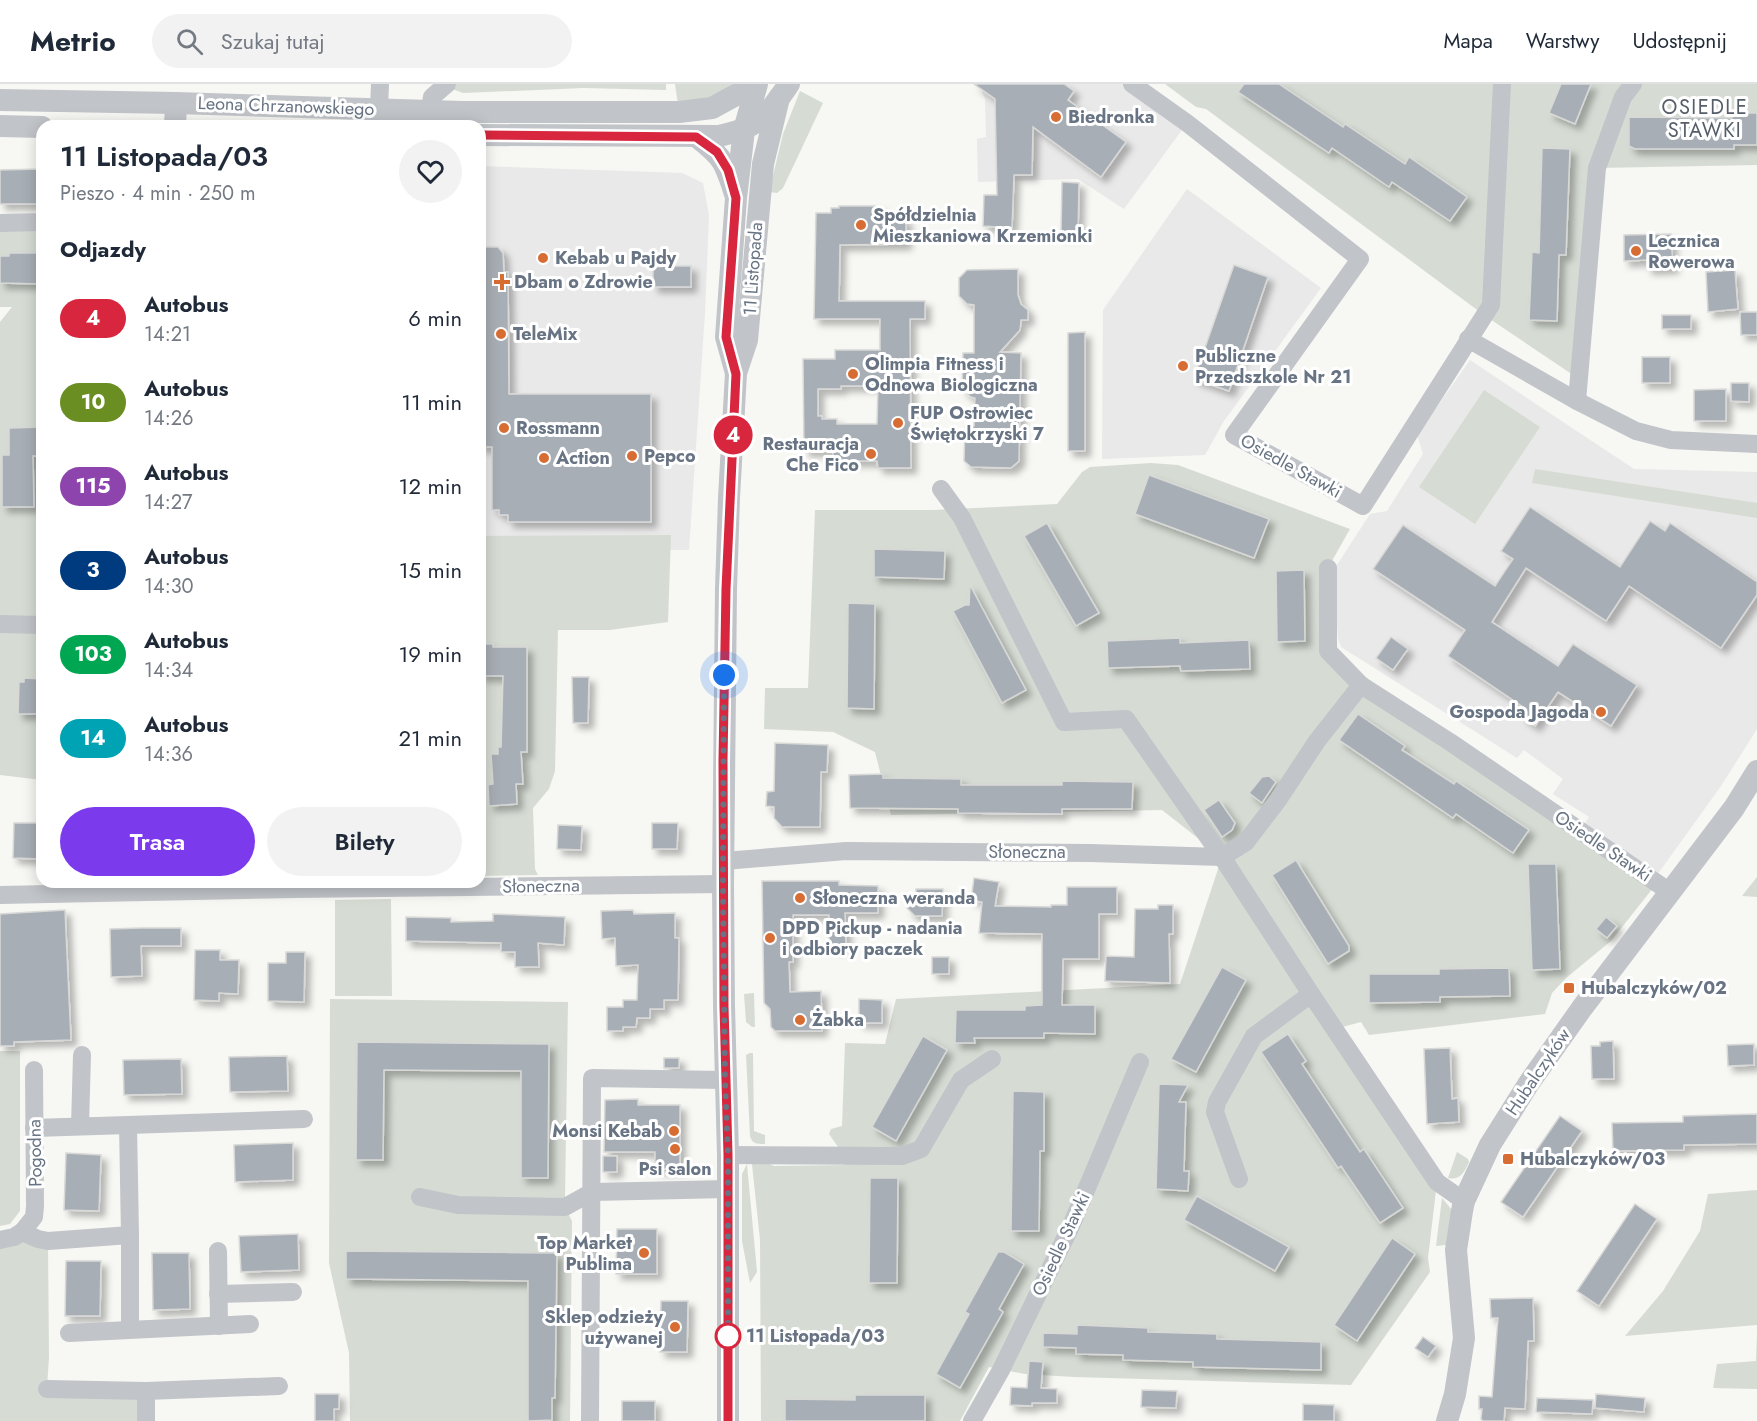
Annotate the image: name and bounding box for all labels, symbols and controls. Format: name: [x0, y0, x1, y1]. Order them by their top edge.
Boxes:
search box: [152, 14, 572, 68]
text: Metrio: [30, 21, 116, 62]
icon: search: [173, 25, 206, 58]
text: Szukaj tutaj: [221, 25, 325, 57]
text: Mapa: [1444, 26, 1493, 56]
text: Warstwy: [1526, 26, 1599, 56]
text: Udostępnij: [1632, 26, 1727, 56]
street label: Leona Chrzanowskiego: [197, 90, 375, 122]
district label: OSIEDLE STAWKI: [1662, 93, 1748, 145]
place label: Biedronka: [1068, 104, 1155, 130]
marker: Biedronka: [1049, 110, 1063, 124]
text: 11 Listopada/03: [60, 136, 268, 177]
button: heart: [399, 140, 462, 203]
text: Pieszo · 4 min · 250 m: [60, 179, 256, 208]
place label: Spółdzielnia Mieszkaniowa Krzemionki: [873, 202, 1093, 249]
marker: Spółdzielnia Mieszkaniowa Krzemionki: [854, 218, 868, 232]
street label: 11 Listopada: [737, 221, 769, 317]
place label: Lecznica Rowerowa: [1648, 228, 1735, 275]
text: Odjazdy: [60, 233, 146, 265]
marker: Lecznica Rowerowa: [1629, 244, 1643, 258]
place label: Kebab u Pajdy: [555, 245, 677, 271]
marker: Kebab u Pajdy: [536, 251, 550, 265]
place label: Dbam o Zdrowie: [514, 269, 653, 295]
marker: Dbam o Zdrowie: [495, 275, 509, 289]
text: Autobus: [144, 288, 229, 320]
text: 6 min: [408, 302, 462, 334]
text: 4: [86, 303, 100, 333]
text: 14:21: [144, 320, 191, 349]
place label: TeleMix: [513, 321, 578, 347]
marker: TeleMix: [494, 327, 508, 341]
place label: Publiczne Przedszkole Nr 21: [1195, 343, 1351, 390]
place label: Olimpia Fitness i Odnowa Biologiczna: [865, 351, 1038, 398]
marker: Publiczne Przedszkole Nr 21: [1176, 359, 1190, 373]
marker: Olimpia Fitness i Odnowa Biologiczna: [846, 367, 860, 381]
text: Autobus: [144, 372, 229, 404]
text: 11 min: [401, 386, 462, 418]
text: 10: [81, 387, 105, 417]
place label: FUP Ostrowiec Świętokrzyski 7: [910, 400, 1044, 447]
text: 14:26: [144, 404, 194, 433]
place label: Rossmann: [516, 415, 600, 441]
line badge: 4: [714, 416, 752, 454]
marker: FUP Ostrowiec Świętokrzyski 7: [891, 416, 905, 430]
text: 4: [726, 420, 740, 450]
marker: Rossmann: [497, 421, 511, 435]
street label: Osiedle Stawki: [1236, 427, 1346, 505]
place label: Restauracja Che Fico: [762, 431, 859, 478]
place label: Pepco: [644, 443, 696, 469]
place label: Action: [555, 445, 610, 471]
marker: Restauracja Che Fico: [864, 447, 878, 461]
marker: Pepco: [625, 449, 639, 463]
marker: Action: [537, 451, 551, 465]
text: Autobus: [144, 456, 229, 488]
text: 12 min: [399, 470, 462, 502]
text: 115: [76, 471, 110, 501]
text: 14:27: [144, 488, 193, 517]
text: Autobus: [144, 540, 229, 572]
text: 15 min: [399, 554, 462, 586]
text: 3: [86, 555, 100, 585]
text: 14:30: [144, 572, 194, 601]
text: Autobus: [144, 624, 229, 656]
text: 19 min: [398, 638, 462, 670]
text: 103: [74, 639, 112, 669]
text: 14:34: [144, 656, 193, 685]
your location: [709, 660, 739, 690]
place label: Gospoda Jagoda: [1450, 699, 1589, 725]
marker: Gospoda Jagoda: [1594, 705, 1608, 719]
text: Autobus: [144, 708, 229, 740]
text: 21 min: [399, 722, 462, 754]
text: 14: [80, 723, 106, 753]
text: 14:36: [144, 740, 193, 769]
street label: Osiedle Stawki: [1549, 804, 1657, 888]
button: Trasa: [60, 807, 255, 876]
button: Bilety: [267, 807, 462, 876]
street label: Słoneczna: [988, 839, 1066, 865]
street label: Słoneczna: [502, 872, 580, 900]
place label: Słoneczna weranda: [812, 885, 975, 911]
marker: Słoneczna weranda: [793, 891, 807, 905]
place label: DPD Pickup - nadania i odbiory paczek: [782, 915, 962, 962]
marker: DPD Pickup - nadania i odbiory paczek: [763, 931, 777, 945]
place label: Hubalczyków/02: [1581, 975, 1727, 1001]
marker: Hubalczyków/02: [1562, 981, 1576, 995]
place label: Żabka: [812, 1007, 864, 1033]
marker: Żabka: [793, 1013, 807, 1027]
street label: Hubalczyków: [1499, 1023, 1577, 1121]
place label: Monsi Kebab: [552, 1118, 662, 1144]
street label: Pogodna: [21, 1119, 49, 1187]
marker: Monsi Kebab: [667, 1124, 681, 1138]
marker: Psi salon: [668, 1142, 682, 1156]
place label: Hubalczyków/03: [1520, 1146, 1665, 1172]
marker: Hubalczyków/03: [1501, 1152, 1515, 1166]
place label: Psi salon: [639, 1156, 712, 1182]
street label: Osiedle Stawki: [1026, 1188, 1096, 1300]
place label: Top Market Publima: [537, 1230, 632, 1277]
marker: Top Market Publima: [637, 1246, 651, 1260]
place label: Sklep odzieży używanej: [545, 1304, 664, 1351]
marker: Sklep odzieży używanej: [668, 1320, 682, 1334]
marker: 11 Listopada/03: [715, 1323, 741, 1349]
place label: 11 Listopada/03: [746, 1323, 884, 1349]

